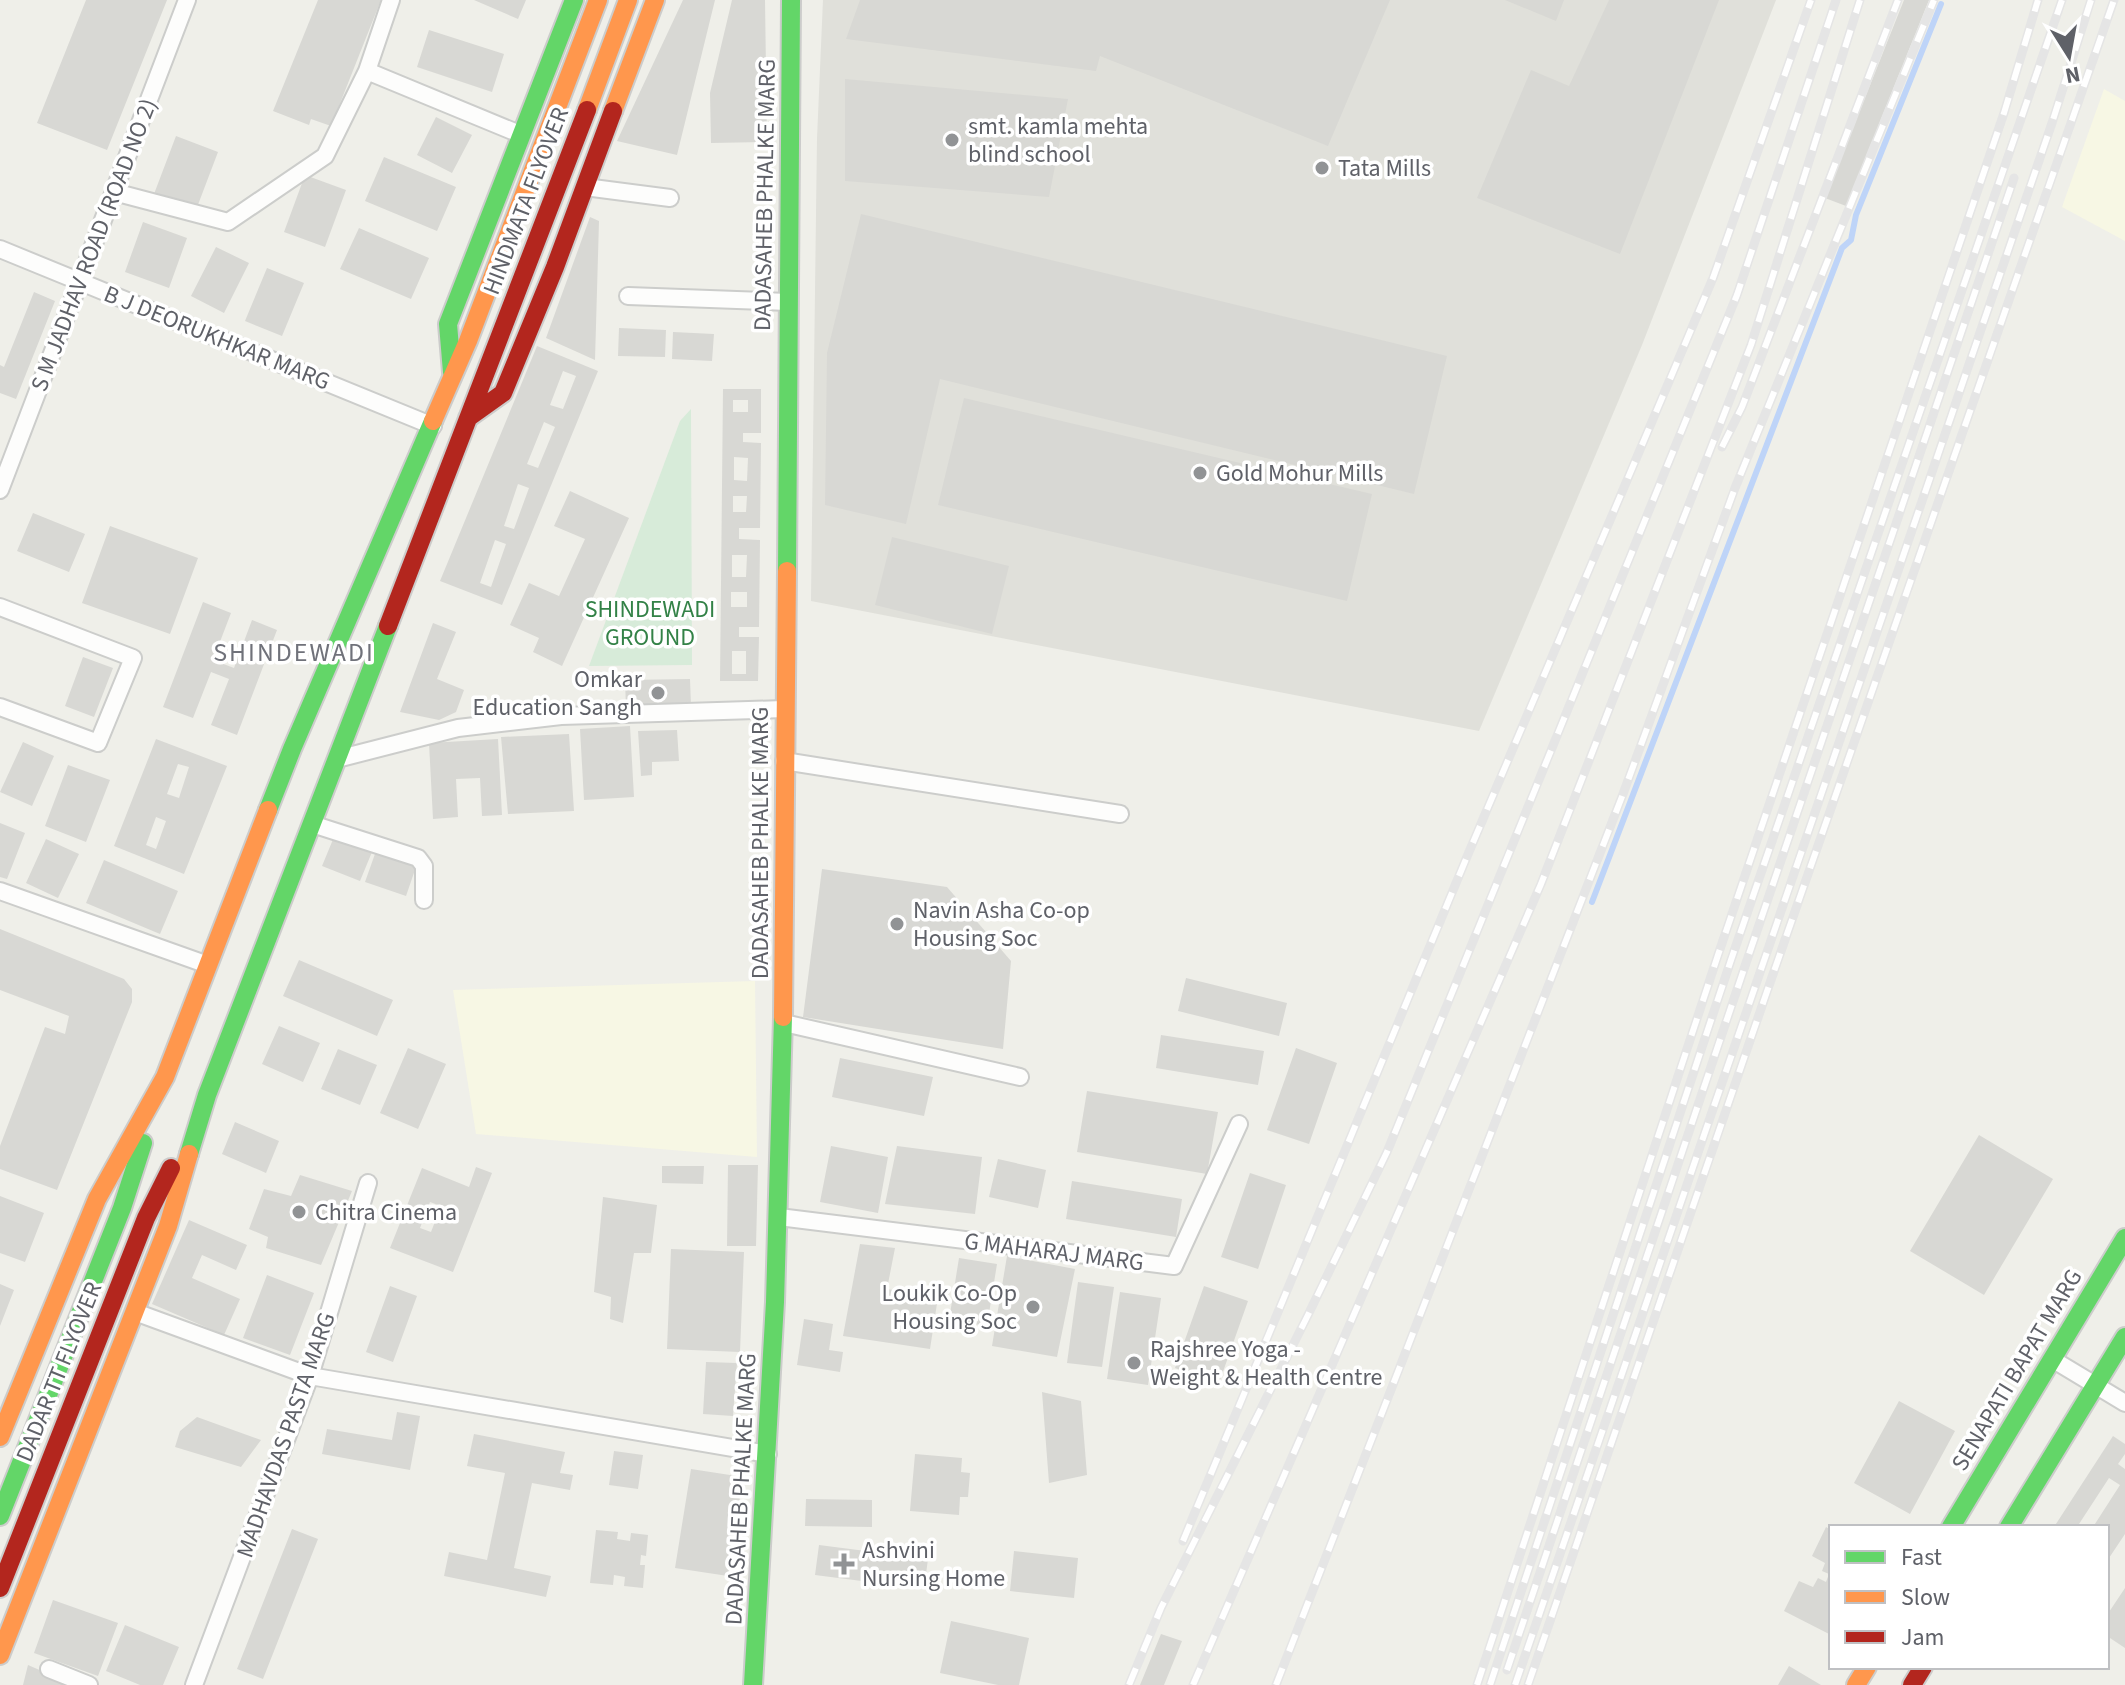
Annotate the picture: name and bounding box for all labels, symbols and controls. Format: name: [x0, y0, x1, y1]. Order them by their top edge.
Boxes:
north arrow: [2029, 16, 2109, 96]
text: N: [2062, 58, 2083, 92]
street label: DADASAHEB PHALKE MARG: [745, 59, 785, 331]
street label: S M JADHAV ROAD (ROAD NO 2): [22, 93, 166, 397]
street label: HINDMATA FLYOVER: [474, 102, 578, 300]
place label: smt. kamla mehta blind school: [968, 109, 1148, 172]
marker: smt. kamla mehta blind school: [943, 131, 961, 149]
place label: Tata Mills: [1338, 151, 1431, 186]
marker: Tata Mills: [1313, 159, 1331, 177]
street label: B J DEORUKHKAR MARG: [99, 277, 335, 399]
place label: Gold Mohur Mills: [1216, 456, 1383, 491]
marker: Gold Mohur Mills: [1191, 464, 1209, 482]
park label: SHINDEWADI GROUND: [585, 592, 715, 655]
district label: SHINDEWADI: [213, 634, 375, 671]
place label: Omkar Education Sangh: [473, 662, 643, 725]
marker: Omkar Education Sangh: [649, 684, 667, 702]
street label: DADASAHEB PHALKE MARG: [743, 707, 778, 979]
place label: Navin Asha Co-op Housing Soc: [913, 893, 1090, 956]
marker: Navin Asha Co-op Housing Soc: [888, 915, 906, 933]
place label: Chitra Cinema: [315, 1195, 457, 1230]
marker: Chitra Cinema: [290, 1203, 308, 1221]
street label: G MAHARAJ MARG: [962, 1224, 1146, 1280]
street label: SENAPATI BAPAT MARG: [1943, 1262, 2091, 1478]
street label: DADAR TT FLYOVER: [7, 1276, 111, 1467]
place label: Loukik Co-Op Housing Soc: [882, 1276, 1017, 1339]
marker: Loukik Co-Op Housing Soc: [1024, 1298, 1042, 1316]
street label: MADHAVDAS PASTA MARG: [228, 1308, 344, 1562]
place label: Rajshree Yoga - Weight & Health Centre: [1150, 1332, 1382, 1395]
street label: DADASAHEB PHALKE MARG: [716, 1352, 766, 1626]
marker: Rajshree Yoga - Weight & Health Centre: [1125, 1354, 1143, 1372]
legend: [1829, 1525, 2109, 1669]
place label: Ashvini Nursing Home: [862, 1533, 1005, 1596]
text: Fast: [1901, 1540, 1942, 1575]
marker: Ashvini Nursing Home: [833, 1553, 855, 1575]
text: Slow: [1901, 1580, 1950, 1615]
text: Jam: [1901, 1620, 1945, 1655]

